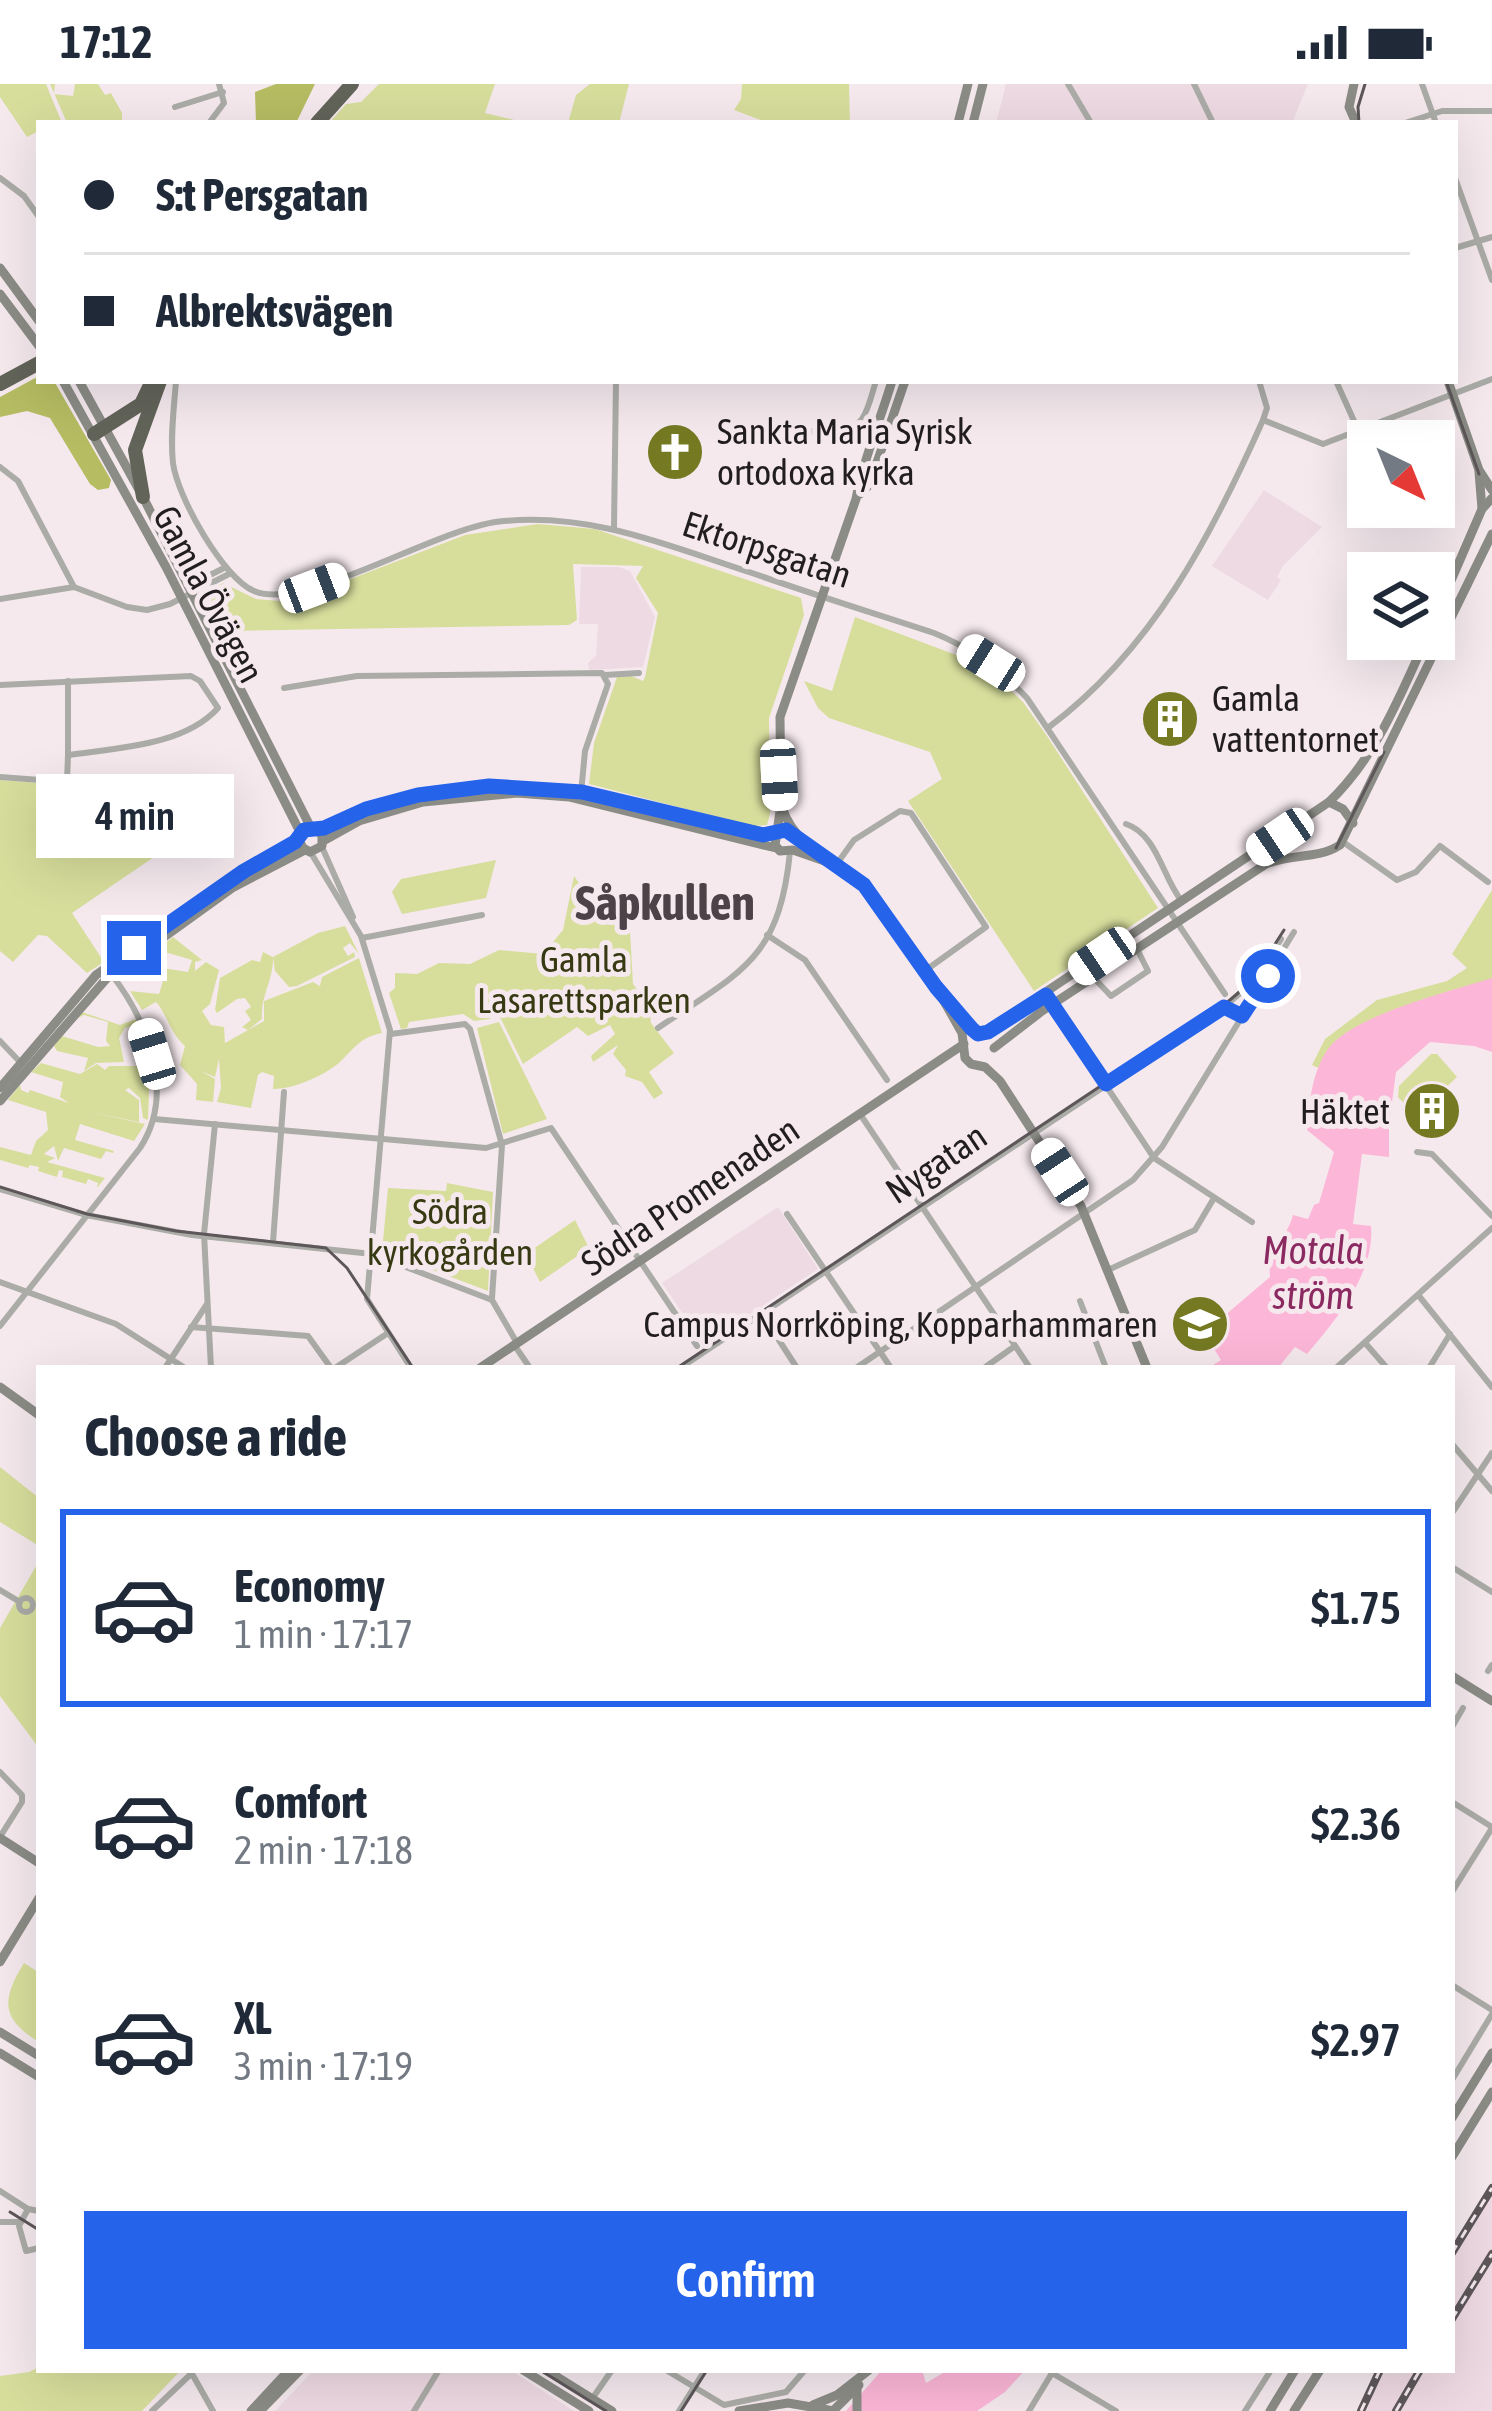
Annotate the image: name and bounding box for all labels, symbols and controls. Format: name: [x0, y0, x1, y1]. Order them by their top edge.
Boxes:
text: 17:12: [60, 16, 153, 68]
text: S:t Persgatan: [156, 169, 368, 221]
text: Albrektsvägen: [156, 285, 393, 337]
place label: Sankta Maria Syrisk ortodoxa kyrka: [717, 410, 973, 493]
north arrow: [1347, 420, 1455, 528]
map controls: [1347, 420, 1455, 660]
church icon: Sankta Maria Syrisk ortodoxa kyrka: [644, 421, 706, 483]
street label: Gamla Övägen: [145, 499, 273, 689]
street label: Ektorpsgatan: [677, 502, 857, 596]
button: layers: [1347, 552, 1455, 660]
car: [274, 558, 354, 618]
car: [951, 629, 1031, 697]
place label: Gamla vattentornet: [1212, 677, 1379, 760]
building icon: Gamla vattentornet: [1139, 688, 1201, 750]
car: [759, 738, 799, 812]
callout: 4 min: [35, 774, 233, 858]
text: 4 min: [95, 794, 175, 838]
car: [1240, 802, 1320, 872]
district label: Såpkullen: [575, 875, 755, 930]
route end: [107, 921, 161, 975]
car: [1062, 921, 1142, 991]
park label: Gamla Lasarettsparken: [477, 938, 691, 1021]
route start: [1241, 949, 1295, 1003]
car: [124, 1014, 180, 1094]
building icon: Häktet: [1401, 1080, 1463, 1142]
place label: Häktet: [1300, 1090, 1390, 1132]
street label: Södra Promenaden: [573, 1108, 807, 1284]
street label: Nygatan: [878, 1114, 994, 1212]
car: [1025, 1132, 1095, 1212]
park label: Södra kyrkogården: [367, 1190, 533, 1273]
water label: Motala ström: [1262, 1228, 1364, 1317]
school or university icon: Campus Norrköping, Kopparhammaren: [1169, 1293, 1231, 1355]
place label: Campus Norrköping, Kopparhammaren: [643, 1303, 1158, 1345]
text: Choose a ride: [84, 1406, 347, 1467]
icon: car: [90, 1554, 198, 1662]
text: Economy: [234, 1560, 385, 1612]
text: $1.75: [1311, 1582, 1401, 1634]
text: 1 min · 17:17: [234, 1612, 413, 1656]
icon: car: [90, 1770, 198, 1878]
text: Comfort: [234, 1776, 367, 1828]
text: $2.36: [1311, 1798, 1401, 1850]
text: 2 min · 17:18: [234, 1828, 413, 1872]
icon: car: [90, 1986, 198, 2094]
text: XL: [234, 1992, 272, 2044]
text: $2.97: [1311, 2014, 1401, 2066]
text: 3 min · 17:19: [234, 2044, 413, 2088]
button: Confirm: [84, 2211, 1407, 2349]

